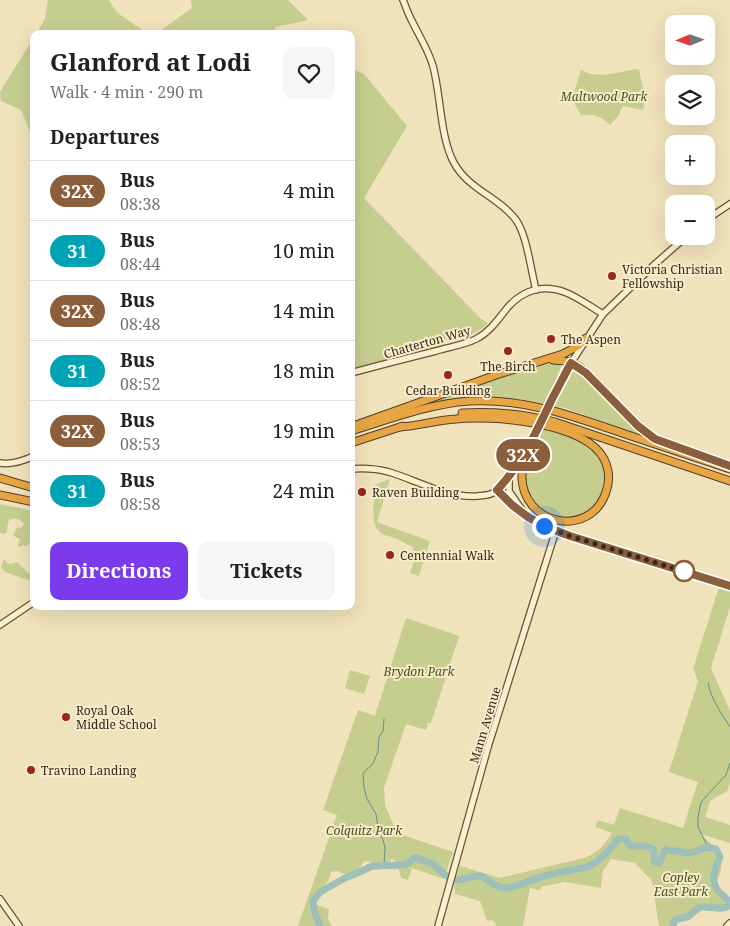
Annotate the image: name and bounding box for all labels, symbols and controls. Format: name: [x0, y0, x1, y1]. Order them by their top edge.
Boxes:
north arrow: [665, 15, 715, 65]
map controls: [665, 15, 715, 245]
text: Glanford at Lodi: [50, 45, 251, 78]
button: heart: [283, 47, 335, 99]
button: layers: [665, 75, 715, 125]
text: Walk · 4 min · 290 m: [50, 81, 203, 103]
park label: Maltwood Park: [560, 88, 649, 105]
text: Departures: [50, 124, 159, 150]
button: +: [665, 135, 715, 185]
text: Bus: [120, 167, 155, 193]
text: 4 min: [283, 178, 335, 204]
text: 32X: [61, 179, 94, 203]
text: 08:38: [120, 193, 160, 215]
button: −: [665, 195, 715, 245]
text: Bus: [120, 227, 155, 253]
text: 10 min: [273, 238, 335, 264]
text: 31: [67, 239, 88, 263]
text: 08:44: [120, 253, 160, 275]
place label: Victoria Christian Fellowship: [622, 261, 723, 292]
marker: Victoria Christian Fellowship: [606, 270, 618, 282]
text: Bus: [120, 287, 155, 313]
text: 14 min: [273, 298, 335, 324]
text: 32X: [61, 299, 94, 323]
text: 08:48: [120, 313, 160, 335]
street label: Chatterton Way: [382, 321, 472, 362]
place label: The Aspen: [561, 331, 621, 348]
marker: The Aspen: [545, 333, 557, 345]
marker: The Birch: [502, 345, 514, 357]
text: Bus: [120, 347, 155, 373]
text: 18 min: [273, 358, 335, 384]
place label: The Birch: [480, 358, 536, 375]
text: 31: [67, 359, 88, 383]
marker: Cedar Building: [442, 369, 454, 381]
text: 08:52: [120, 373, 160, 395]
place label: Cedar Building: [405, 382, 491, 399]
text: Bus: [120, 407, 155, 433]
text: 19 min: [273, 418, 335, 444]
text: 32X: [61, 419, 94, 443]
text: 08:53: [120, 433, 160, 455]
line badge: 32X: [494, 439, 552, 471]
text: 32X: [506, 443, 540, 467]
text: Bus: [120, 467, 155, 493]
text: 24 min: [273, 478, 335, 504]
text: 31: [67, 479, 88, 503]
place label: Raven Building: [372, 484, 460, 501]
marker: Raven Building: [356, 486, 368, 498]
text: 08:58: [120, 493, 160, 515]
your location: [532, 514, 557, 539]
button: Directions: [50, 542, 188, 600]
button: Tickets: [198, 542, 335, 600]
place label: Centennial Walk: [400, 547, 495, 564]
marker: Centennial Walk: [384, 549, 396, 561]
unlabelled marker: [673, 560, 695, 582]
park label: Brydon Park: [383, 663, 456, 680]
street label: Mann Avenue: [465, 684, 505, 766]
place label: Royal Oak Middle School: [76, 702, 157, 733]
marker: Royal Oak Middle School: [60, 711, 72, 723]
place label: Travino Landing: [41, 762, 137, 779]
marker: Travino Landing: [25, 764, 37, 776]
park label: Colquitz Park: [326, 822, 403, 839]
park label: Copley East Park: [653, 869, 709, 900]

